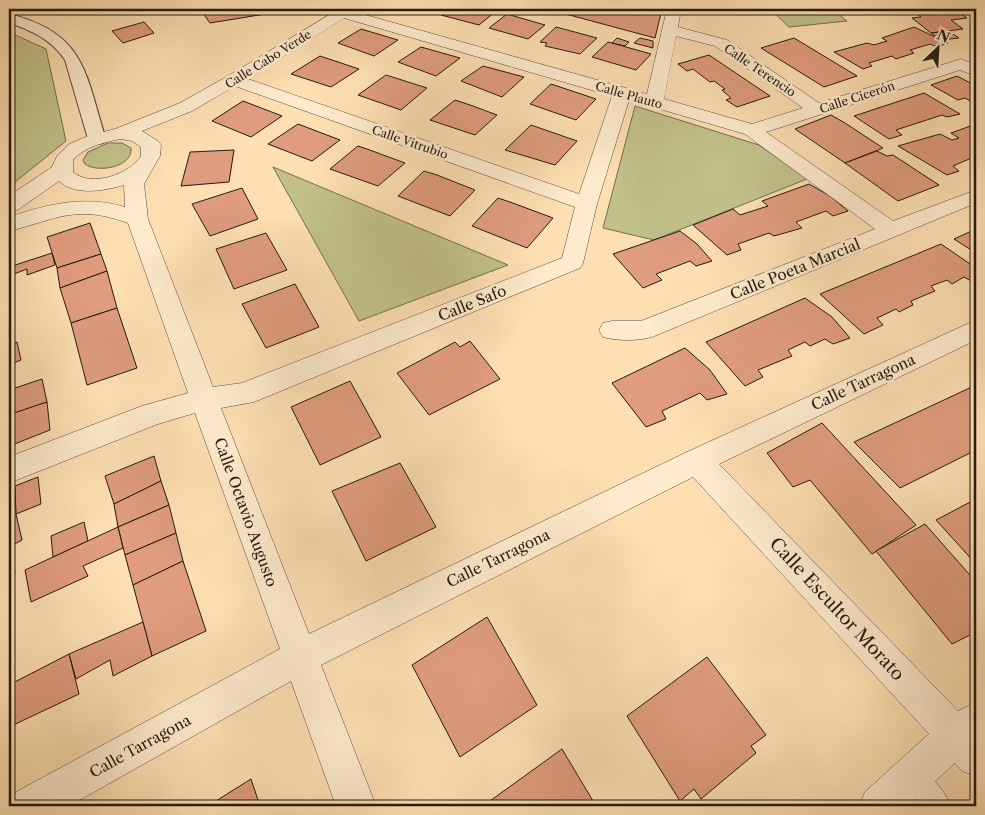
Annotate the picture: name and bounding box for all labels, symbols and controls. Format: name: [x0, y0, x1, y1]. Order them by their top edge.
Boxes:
north arrow: [912, 22, 962, 72]
text: N: [934, 25, 953, 47]
street label: Calle Cabo Verde: [222, 26, 314, 92]
street label: Calle Terencio: [721, 40, 799, 100]
street label: Calle Plauto: [594, 78, 664, 112]
street label: Calle Cicerón: [817, 78, 897, 116]
street label: Calle Vitrubio: [370, 122, 450, 162]
street label: Calle Poeta Marcial: [727, 234, 863, 304]
street label: Calle Safo: [435, 281, 509, 325]
street label: Calle Tarragona: [808, 349, 918, 414]
street label: Calle Octavio Augusto: [210, 435, 282, 589]
street label: Calle Tarragona: [443, 525, 553, 591]
street label: Calle Escultor Morato: [765, 533, 909, 685]
street label: Calle Tarragona: [86, 710, 194, 782]

